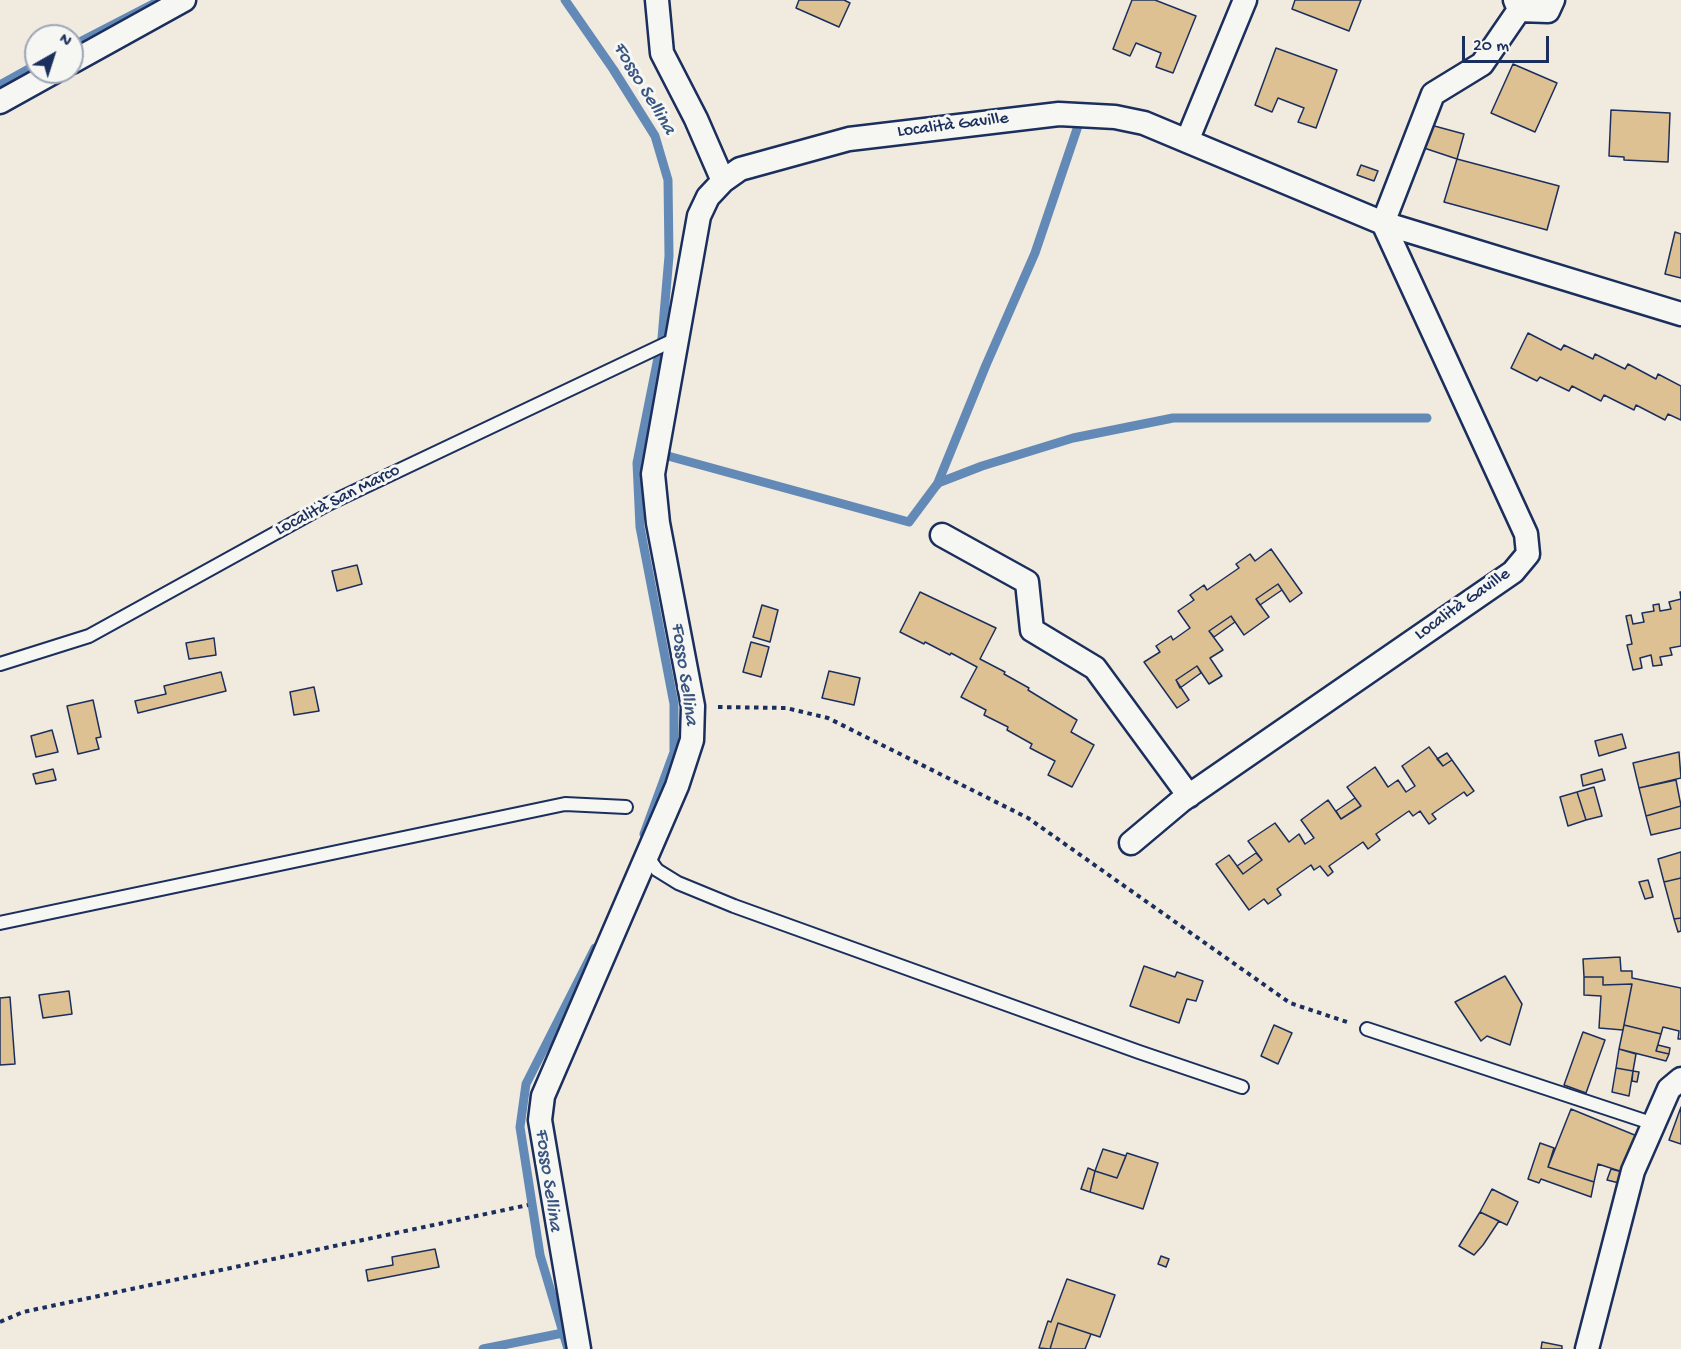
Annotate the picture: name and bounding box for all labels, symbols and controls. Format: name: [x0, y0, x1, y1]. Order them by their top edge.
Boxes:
north arrow: [24, 24, 84, 84]
scale bar: [1465, 24, 1552, 62]
text: N: [54, 31, 74, 52]
text: 20 m: [1473, 36, 1509, 57]
water label: Fosso Sellina: [606, 38, 680, 140]
street label: Località Gaville: [896, 108, 1010, 144]
street label: Località San Marco: [272, 460, 404, 542]
street label: Località Gaville: [1411, 564, 1515, 646]
water label: Fosso Sellina: [664, 621, 702, 727]
water label: Fosso Sellina: [528, 1127, 566, 1233]

